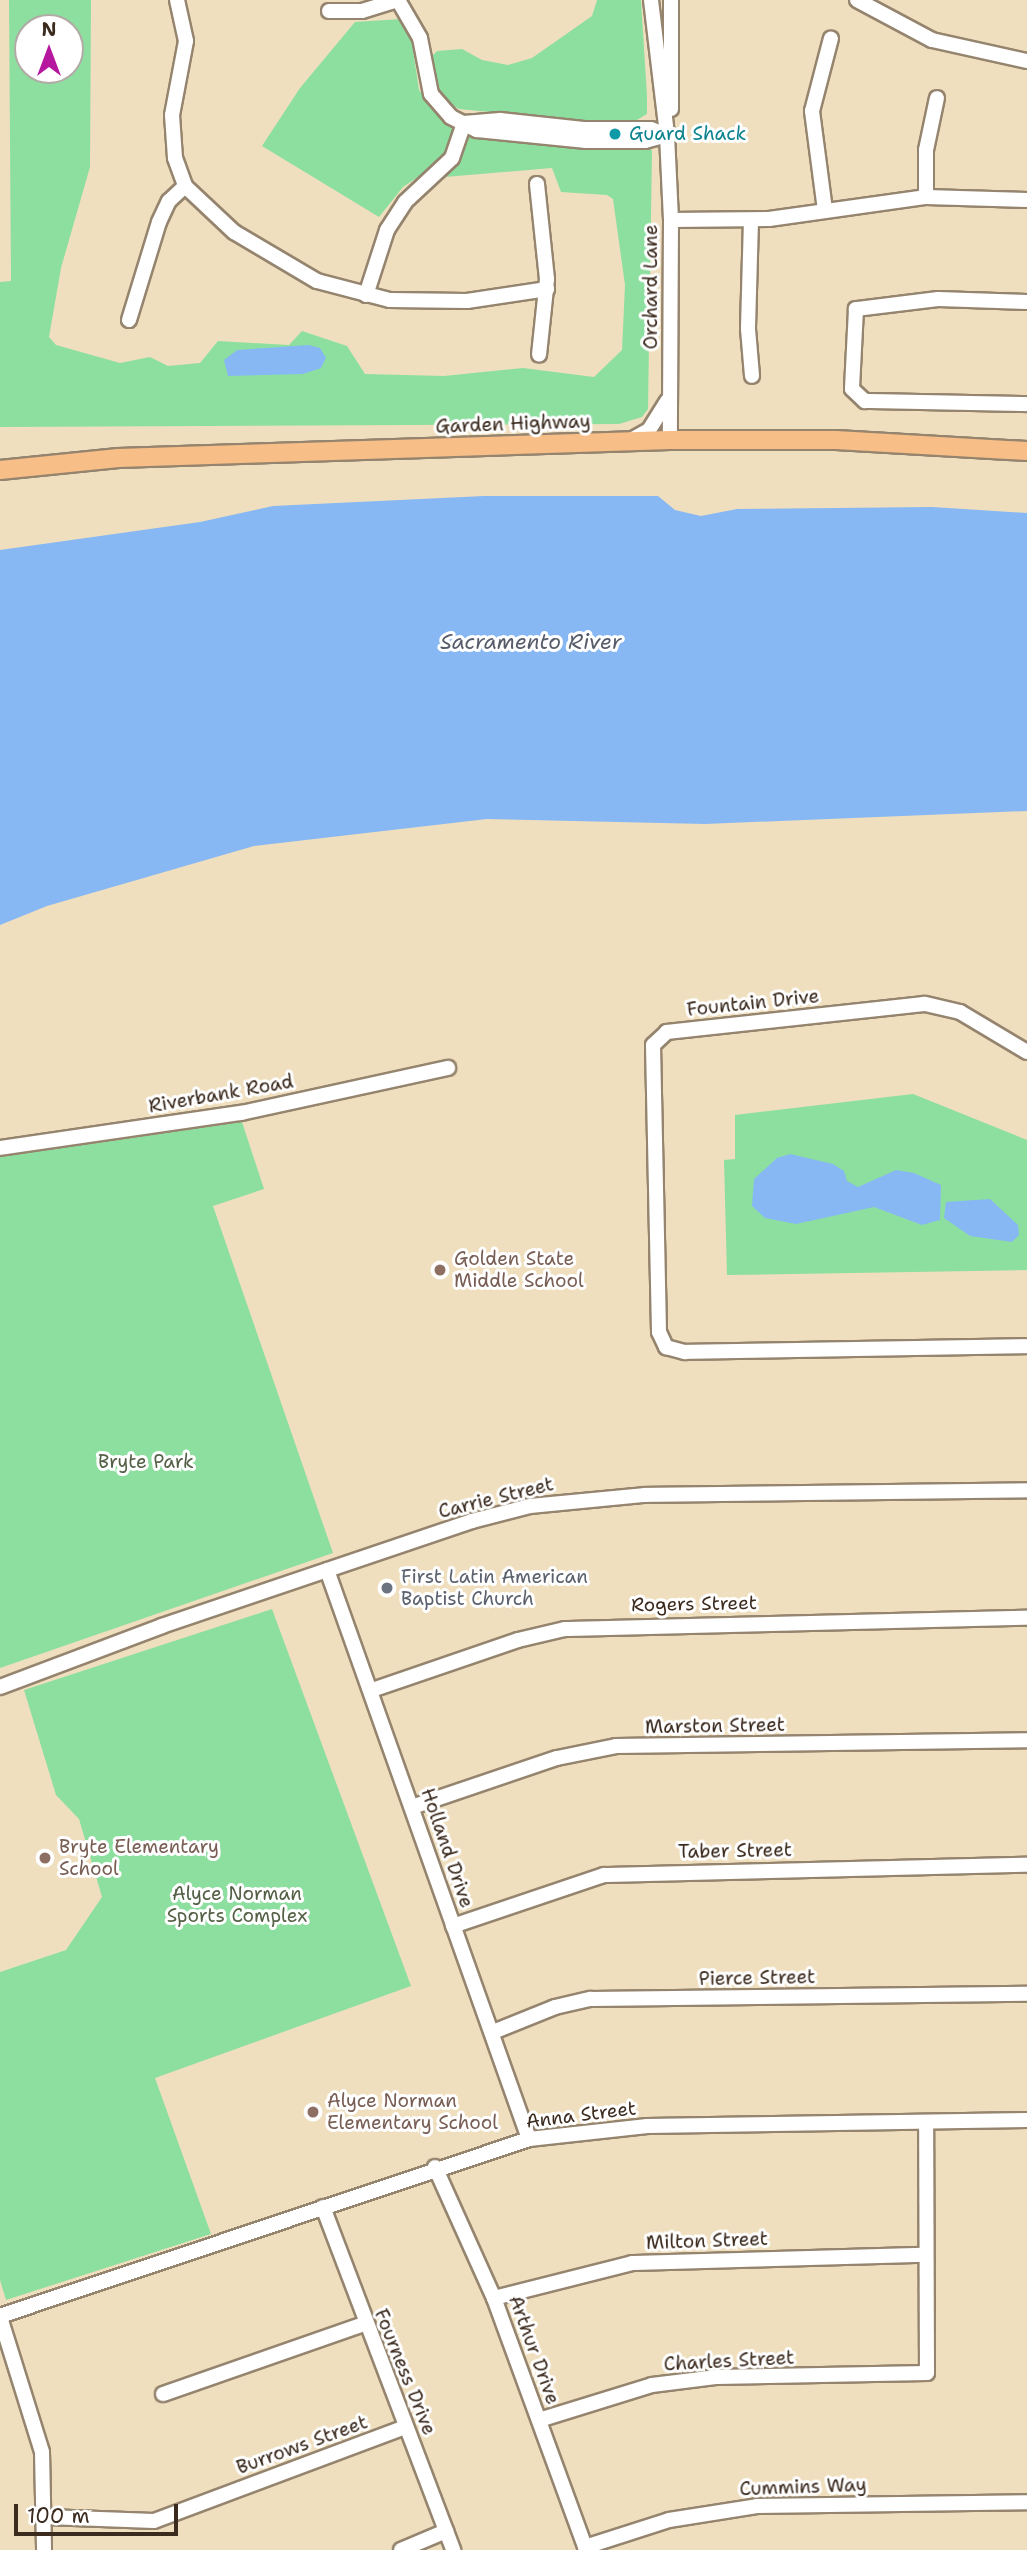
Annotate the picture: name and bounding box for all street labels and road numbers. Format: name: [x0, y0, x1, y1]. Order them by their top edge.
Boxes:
street label: Orchard Lane: [640, 225, 662, 349]
street label: Garden Highway: [435, 410, 591, 438]
street label: Fountain Drive: [686, 985, 820, 1021]
street label: Riverbank Road: [147, 1070, 295, 1118]
street label: Carrie Street: [436, 1473, 556, 1523]
street label: Rogers Street: [631, 1592, 757, 1616]
street label: Marston Street: [645, 1713, 785, 1739]
street label: Holland Drive: [416, 1785, 478, 1911]
street label: Taber Street: [678, 1839, 792, 1863]
street label: Pierce Street: [699, 1966, 815, 1990]
street label: Anna Street: [525, 2097, 637, 2133]
street label: Milton Street: [646, 2227, 768, 2255]
street label: Arthur Drive: [504, 2292, 564, 2408]
street label: Fourness Drive: [369, 2306, 441, 2438]
street label: Charles Street: [663, 2346, 795, 2376]
street label: Burrows Street: [233, 2411, 371, 2479]
street label: Cummins Way: [739, 2473, 867, 2501]

